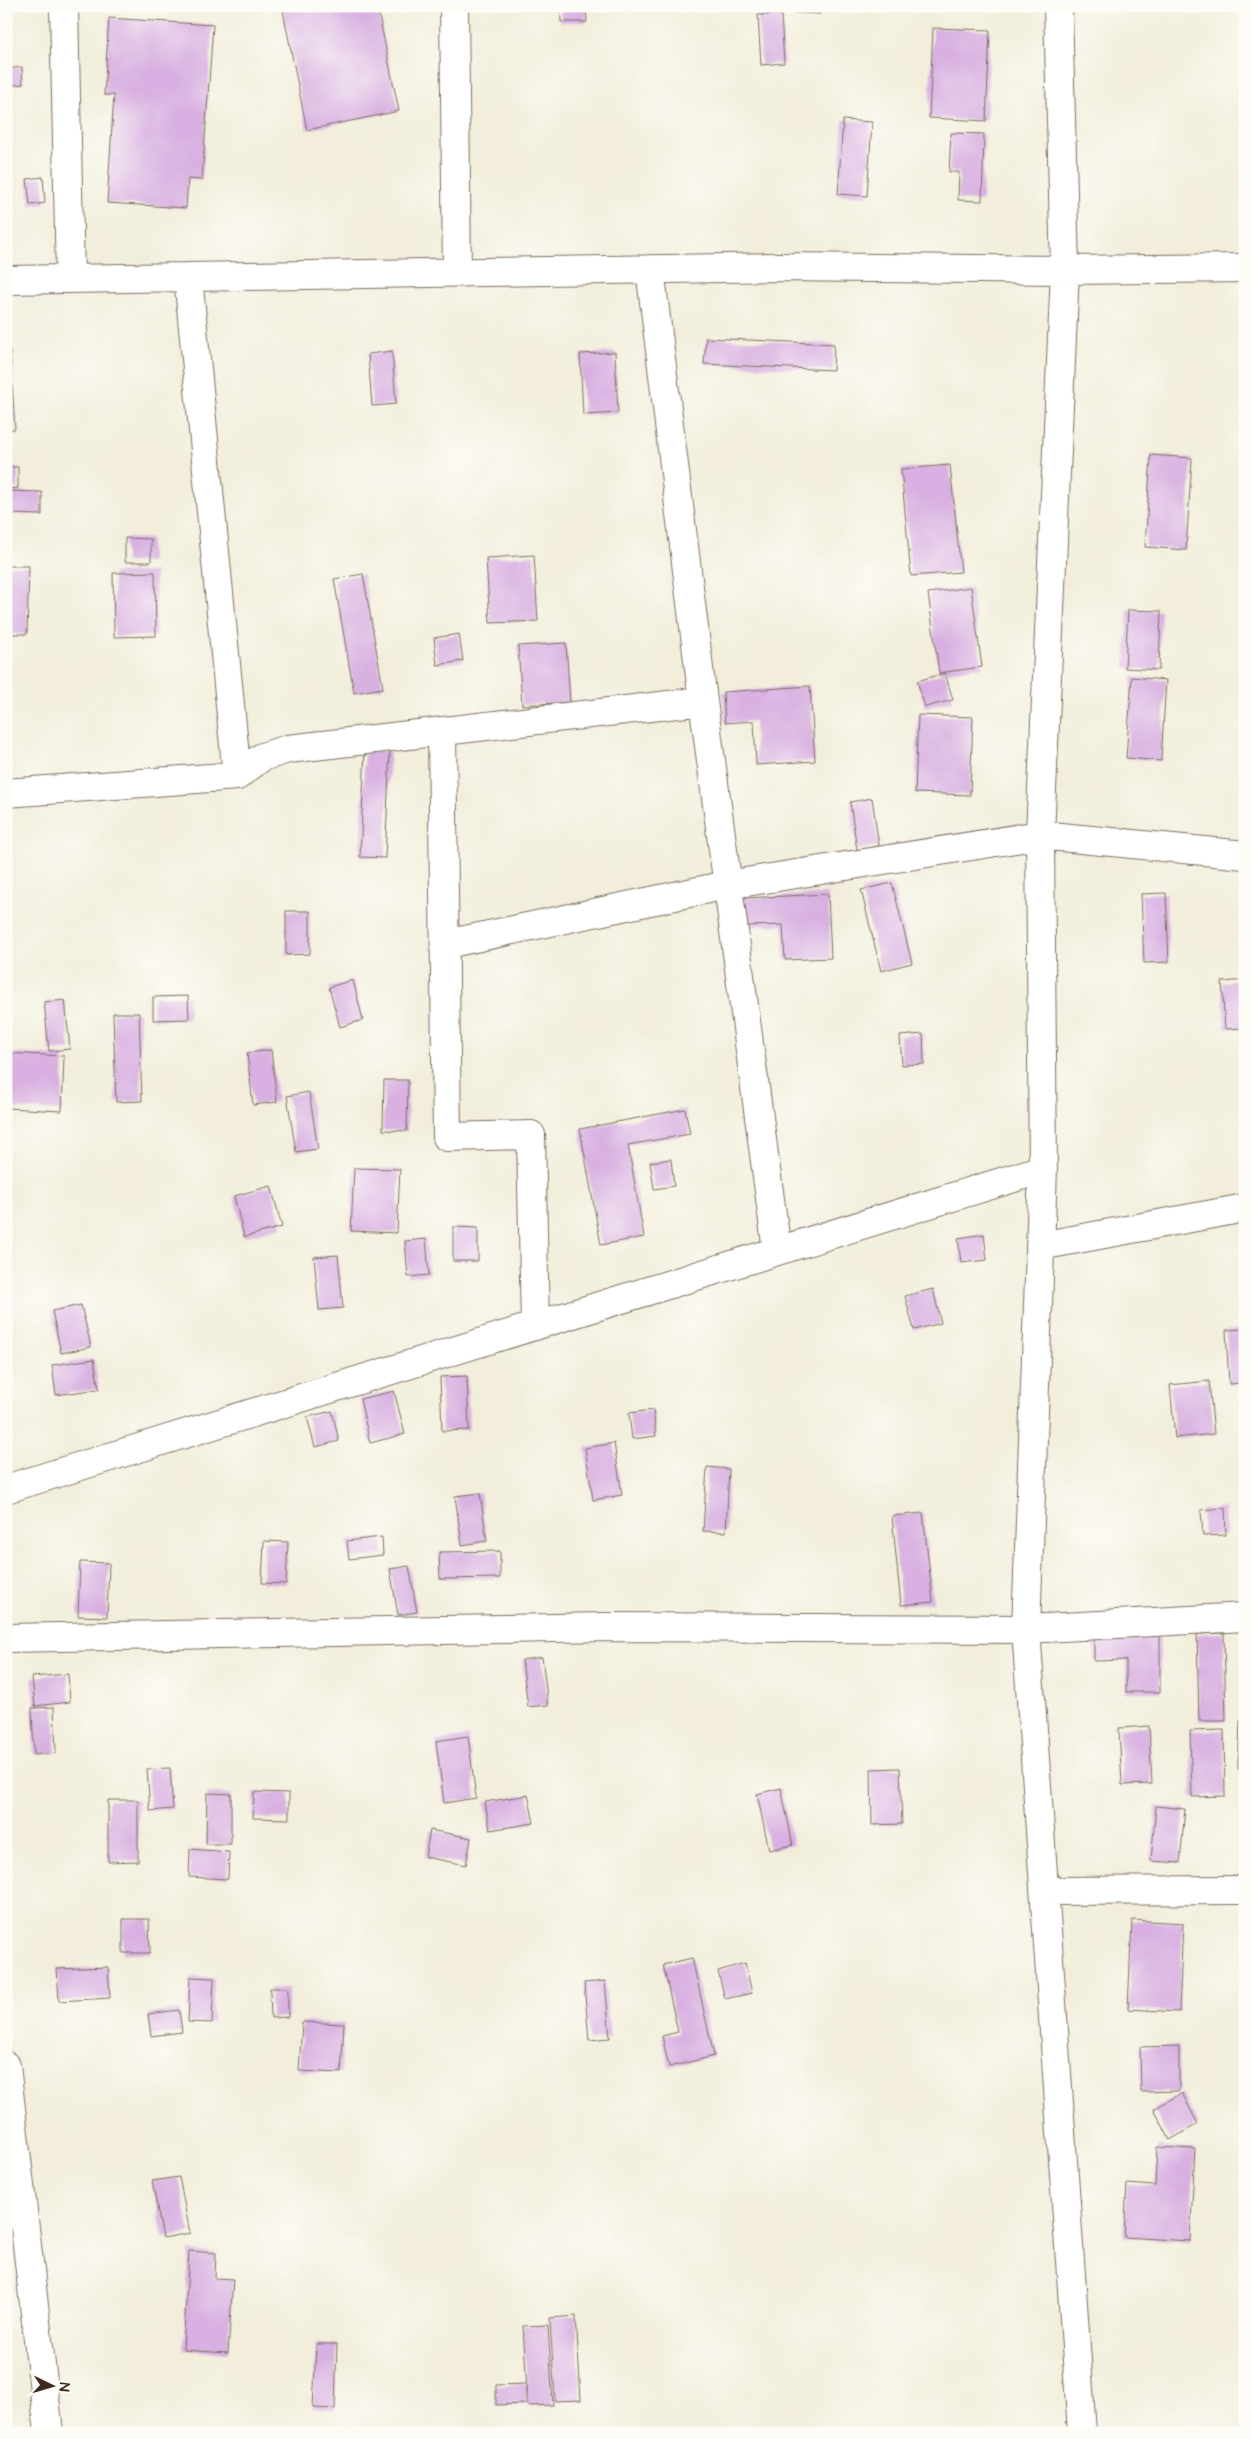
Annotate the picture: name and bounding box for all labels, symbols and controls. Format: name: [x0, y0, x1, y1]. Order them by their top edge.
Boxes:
north arrow: [28, 2362, 78, 2412]
text: N: [54, 2382, 74, 2393]

